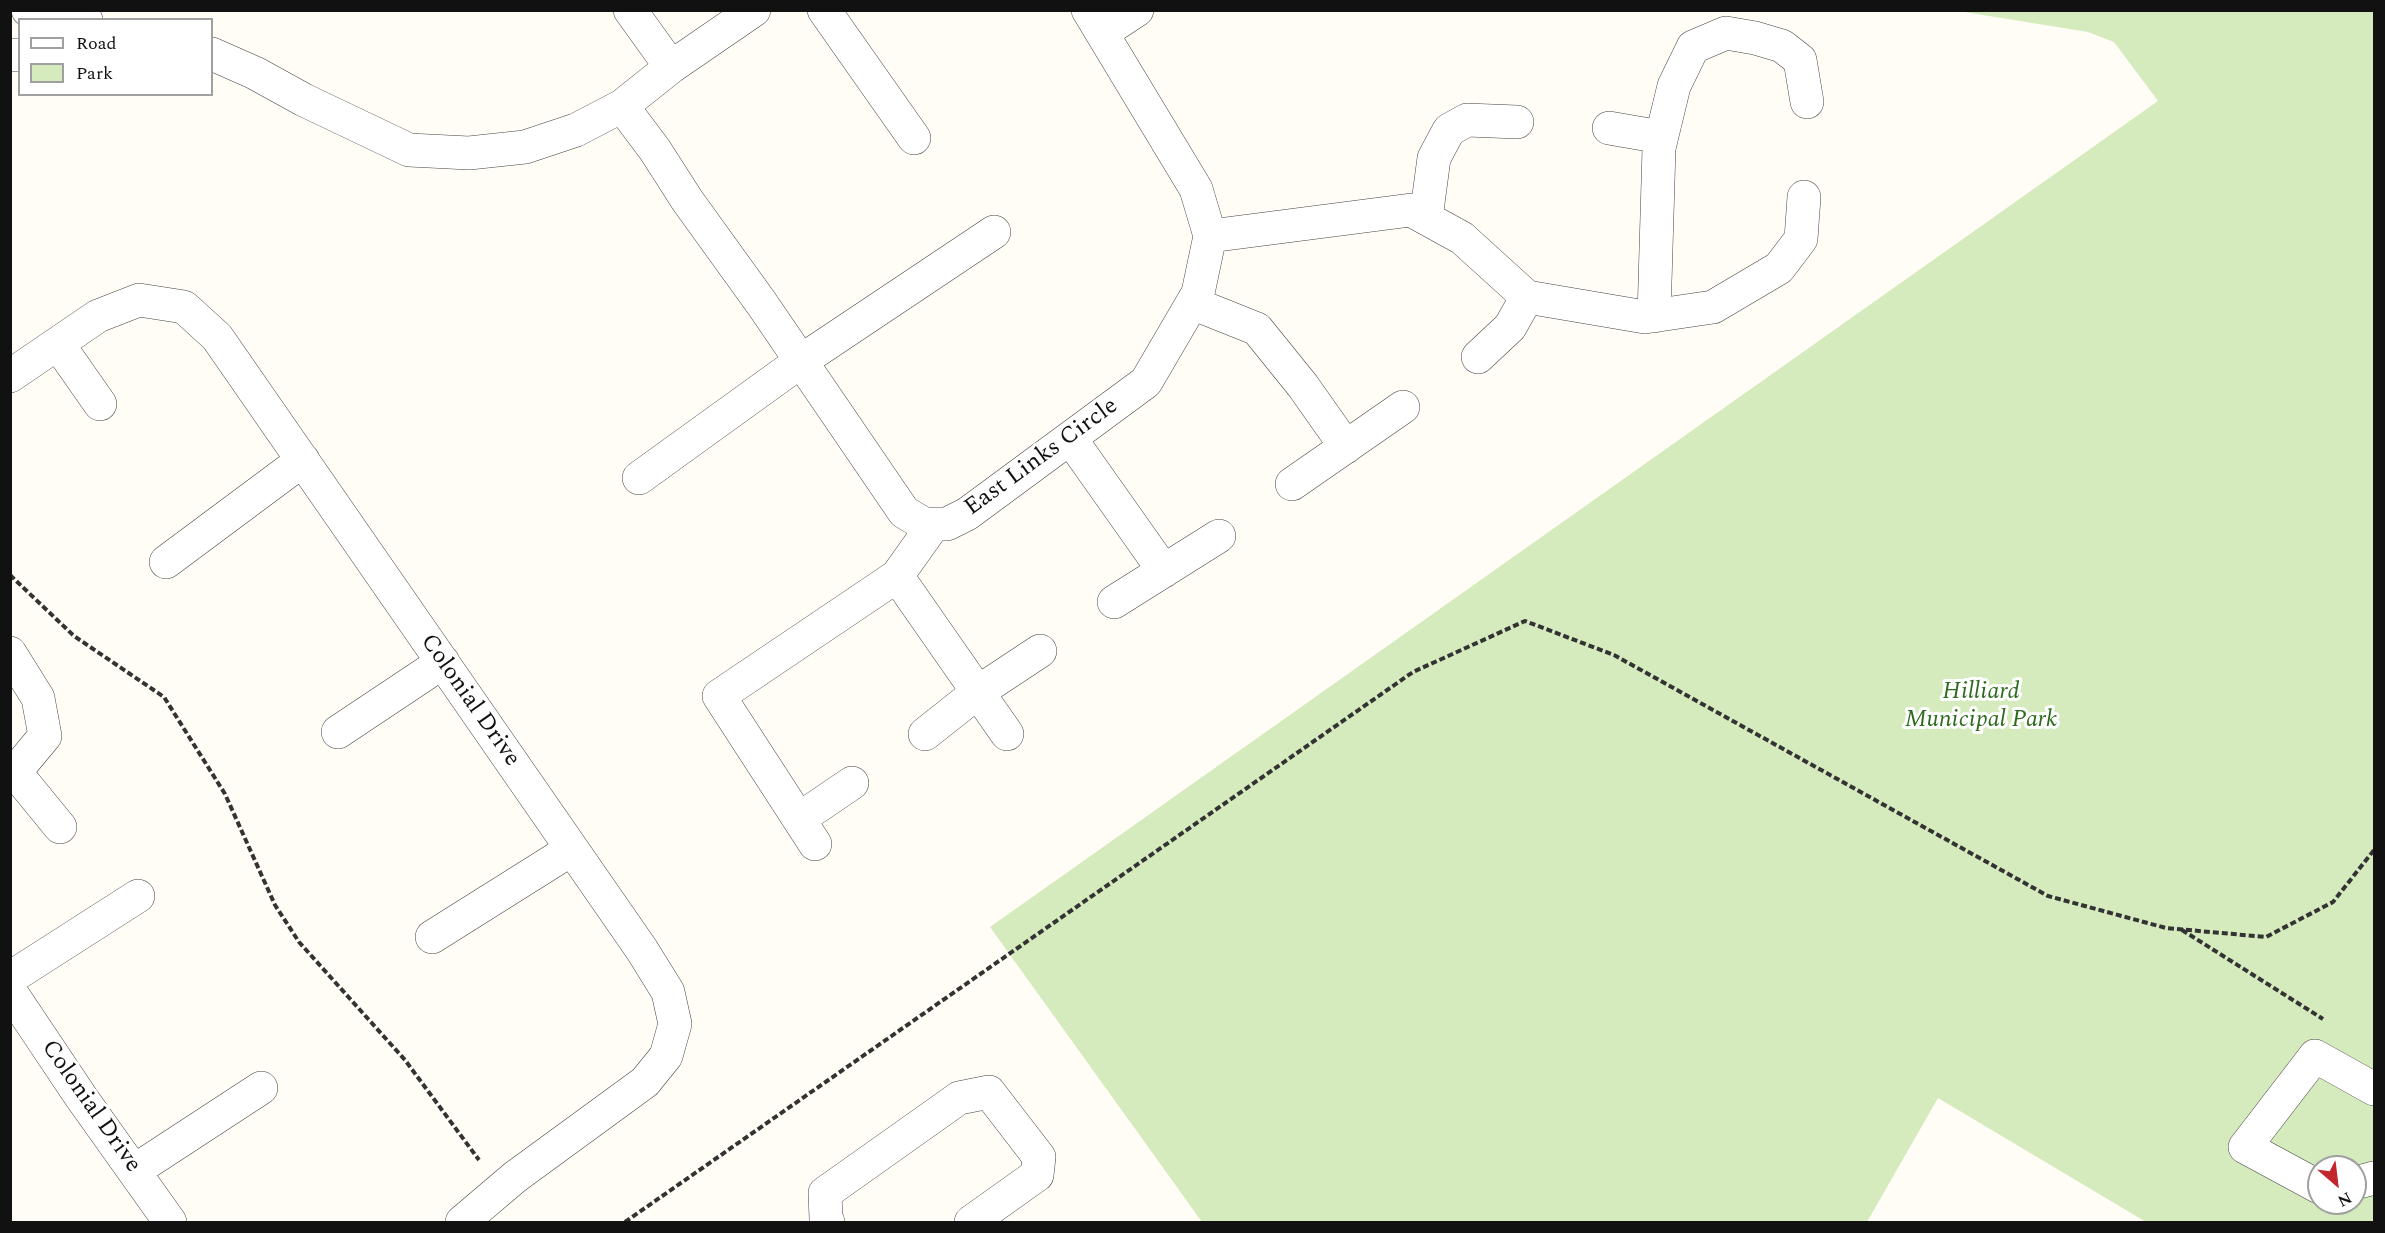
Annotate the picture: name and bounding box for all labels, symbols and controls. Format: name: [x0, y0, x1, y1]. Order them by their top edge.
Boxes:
legend: [18, 18, 213, 96]
text: Road: [76, 30, 117, 57]
text: Park: [76, 60, 113, 87]
street label: East Links Circle: [960, 393, 1124, 523]
street label: Colonial Drive: [413, 629, 525, 773]
park label: Hilliard Municipal Park: [1905, 679, 2057, 735]
street label: Colonial Drive: [34, 1035, 146, 1179]
north arrow: [2307, 1155, 2367, 1215]
text: N: [2333, 1185, 2356, 1213]

